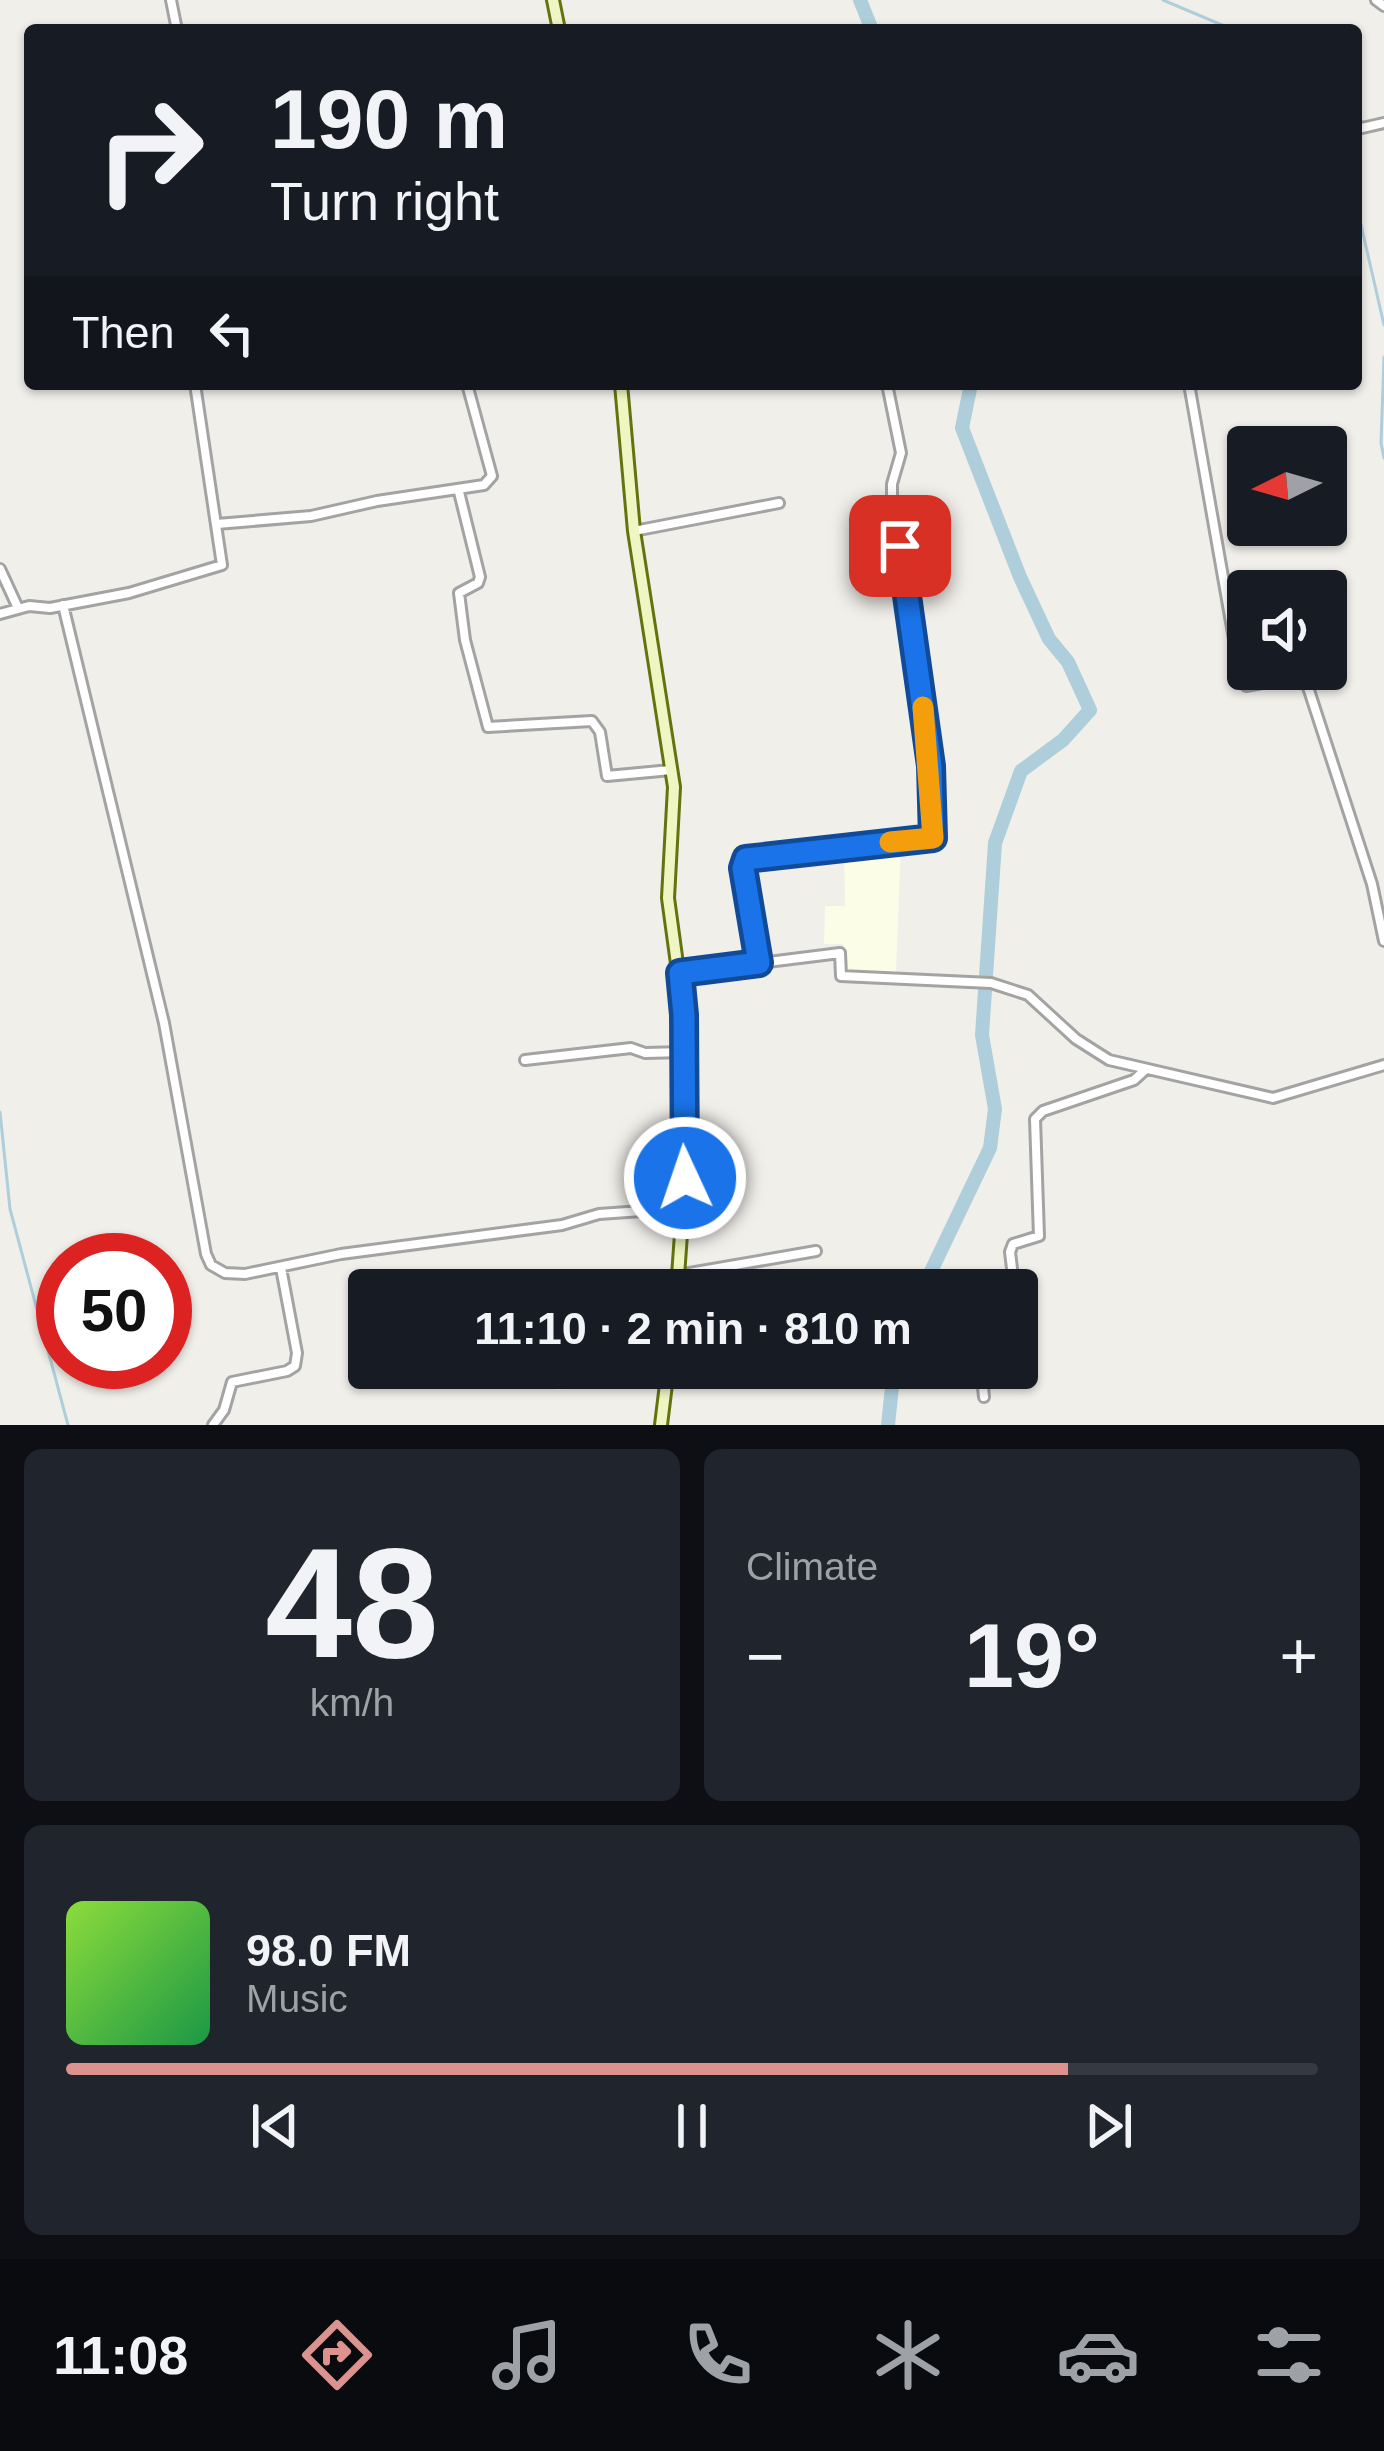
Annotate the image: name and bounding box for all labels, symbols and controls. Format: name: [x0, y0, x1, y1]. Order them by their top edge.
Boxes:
icon: right: [72, 72, 228, 228]
text: 190 m: [270, 72, 508, 166]
text: Turn right: [270, 171, 499, 231]
icon: left: [199, 300, 265, 366]
text: Then: [72, 307, 175, 358]
north arrow: [1227, 426, 1347, 546]
map controls: [1227, 426, 1347, 690]
pin: [849, 495, 951, 597]
icon: arrive: [867, 513, 933, 579]
button: sound: [1227, 570, 1347, 690]
position arrow: [622, 1115, 748, 1241]
speed limit sign: 50: [36, 1233, 192, 1389]
text: 11:10 · 2 min · 810 m: [474, 1303, 912, 1354]
text: 48: [265, 1516, 439, 1690]
text: Climate: [746, 1545, 878, 1588]
text: 19°: [964, 1606, 1100, 1706]
text: −: [746, 1619, 785, 1693]
text: +: [1279, 1619, 1318, 1693]
text: km/h: [310, 1681, 394, 1724]
text: 98.0 FM: [246, 1925, 411, 1976]
text: Music: [246, 1977, 348, 2020]
icon: previous: [242, 2093, 308, 2159]
icon: pause: [659, 2093, 725, 2159]
icon: next: [1076, 2093, 1142, 2159]
icon: directions: [295, 2313, 379, 2397]
icon: music: [485, 2313, 569, 2397]
icon: phone: [676, 2313, 760, 2397]
icon: climate: [866, 2313, 950, 2397]
icon: car: [1056, 2313, 1140, 2397]
icon: filters: [1247, 2313, 1331, 2397]
text: 11:08: [53, 2325, 188, 2385]

